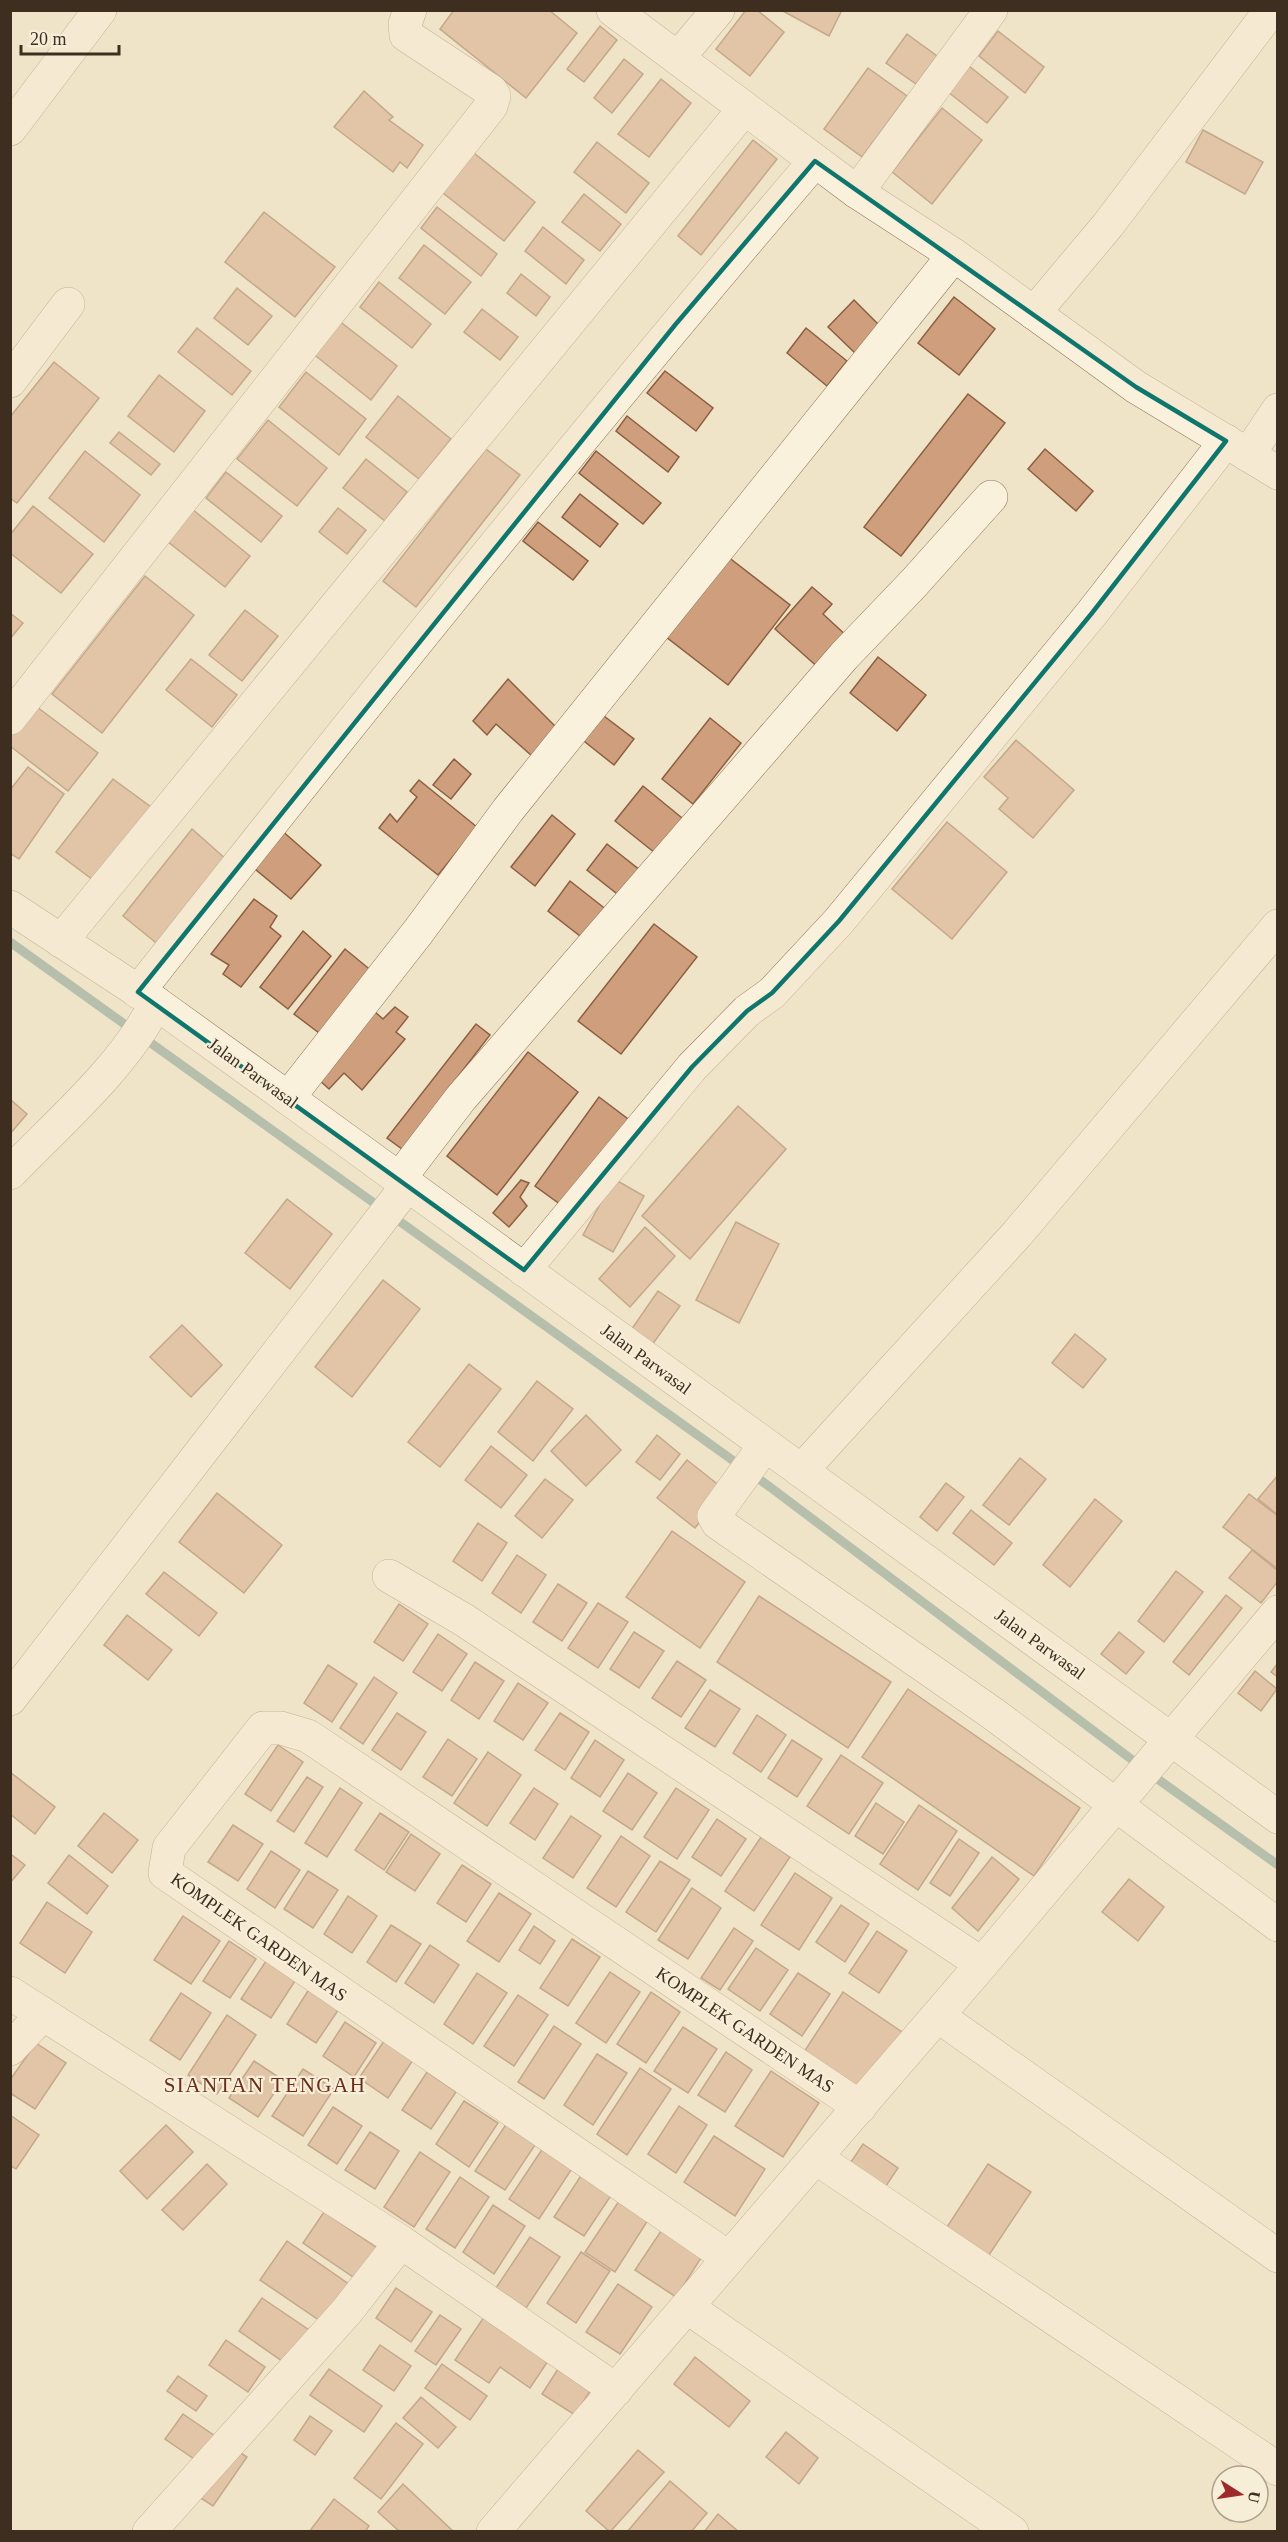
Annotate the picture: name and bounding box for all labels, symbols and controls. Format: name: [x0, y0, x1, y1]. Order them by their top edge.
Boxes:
scale bar: [21, 18, 118, 56]
text: 20 m: [30, 29, 67, 49]
street label: Jalan Parwasal: [204, 1034, 302, 1112]
street label: Jalan Parwasal: [597, 1320, 695, 1398]
street label: Jalan Parwasal: [991, 1605, 1089, 1683]
street label: KOMPLEK GARDEN MAS: [167, 1869, 351, 2005]
street label: KOMPLEK GARDEN MAS: [652, 1963, 838, 2097]
district label: SIANTAN TENGAH: [164, 2073, 366, 2097]
north arrow: [1210, 2464, 1270, 2524]
text: U: [1245, 2490, 1264, 2505]

